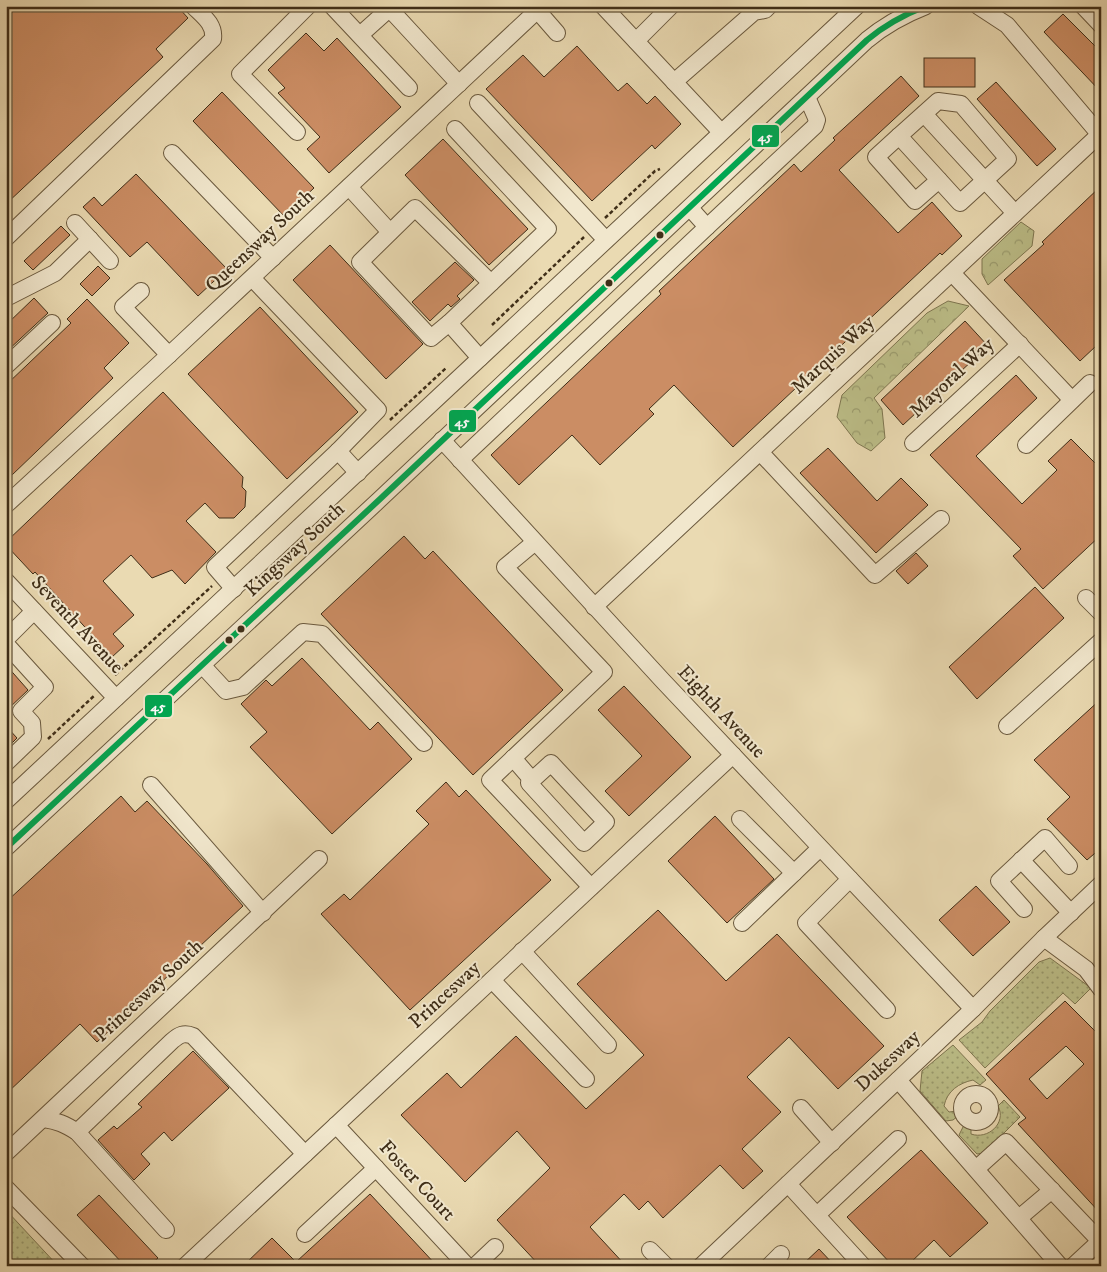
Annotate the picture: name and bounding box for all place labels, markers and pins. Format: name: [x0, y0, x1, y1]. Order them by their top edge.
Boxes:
unlabelled marker: [655, 230, 665, 240]
unlabelled marker: [604, 278, 614, 288]
unlabelled marker: [236, 624, 246, 634]
unlabelled marker: [224, 635, 234, 645]

